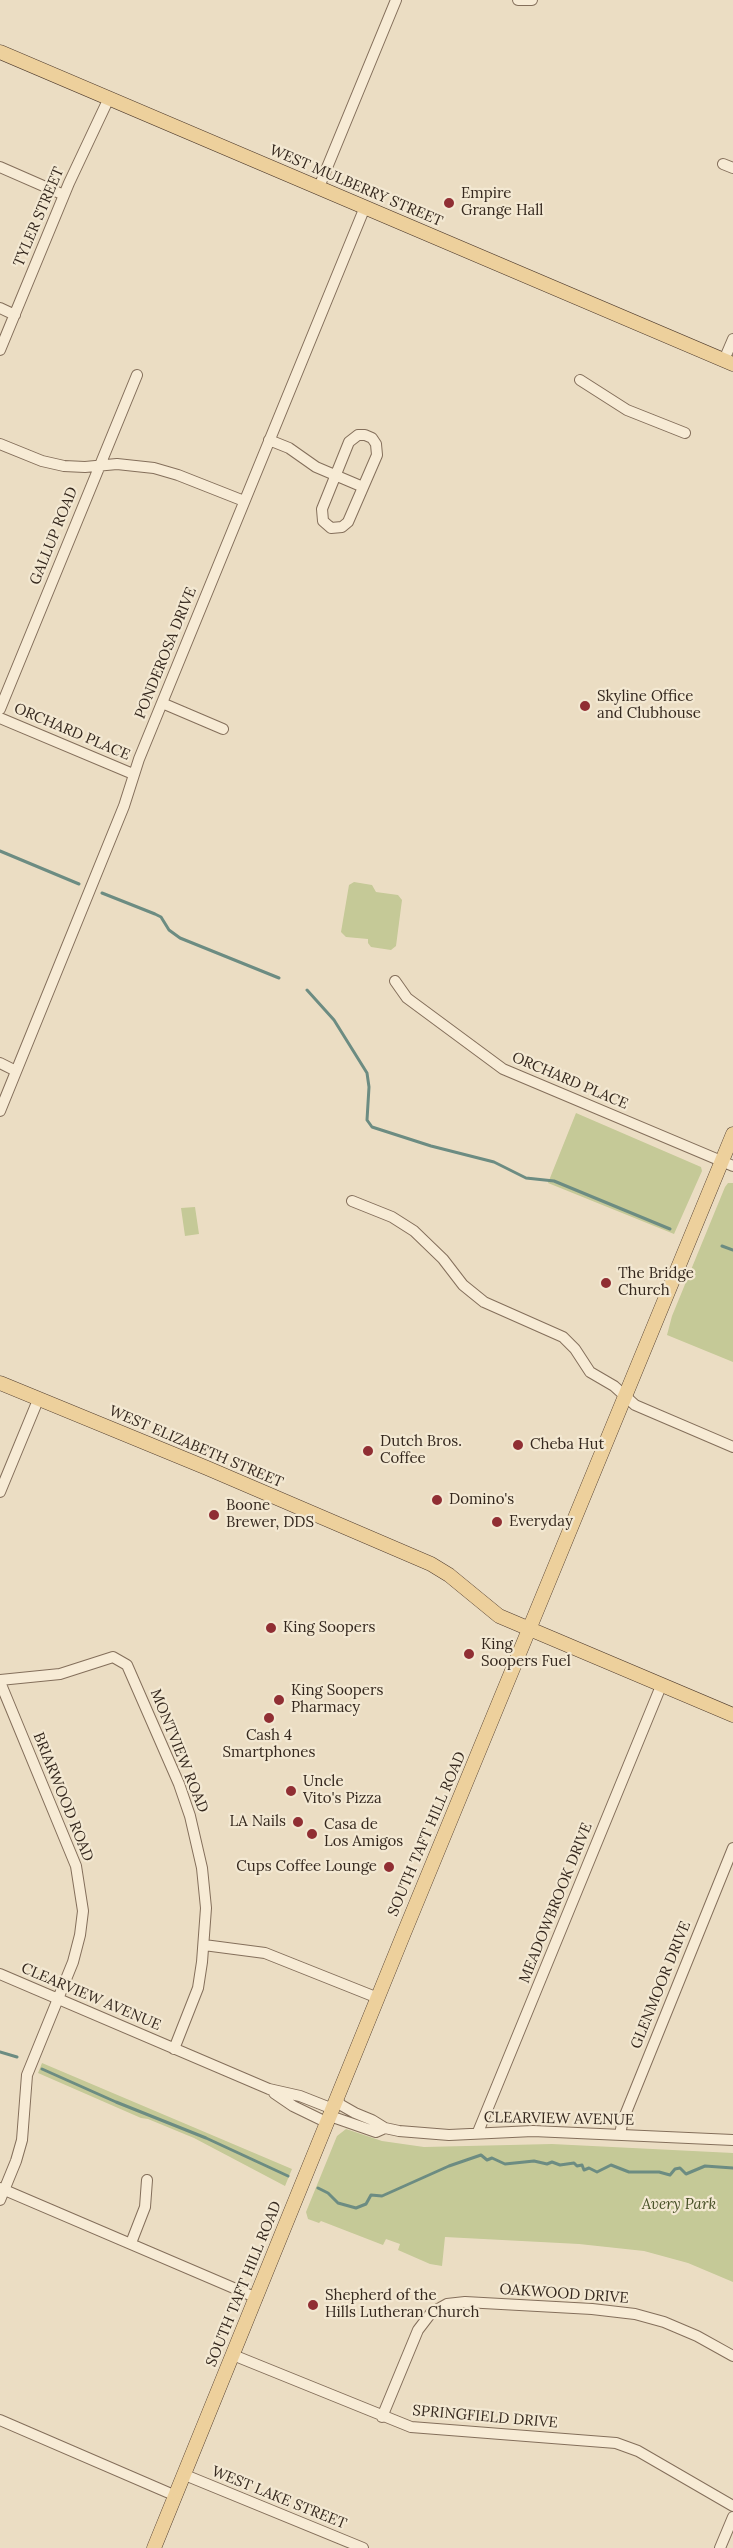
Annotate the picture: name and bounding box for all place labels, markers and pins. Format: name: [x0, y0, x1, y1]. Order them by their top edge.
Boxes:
place label: Empire Grange Hall: [461, 185, 543, 220]
marker: Empire Grange Hall: [442, 196, 456, 210]
place label: Skyline Office and Clubhouse: [597, 688, 701, 723]
marker: Skyline Office and Clubhouse: [578, 699, 592, 713]
place label: The Bridge Church: [618, 1265, 694, 1300]
marker: The Bridge Church: [599, 1276, 613, 1290]
place label: Dutch Bros. Coffee: [380, 1433, 462, 1468]
place label: Cheba Hut: [530, 1436, 604, 1454]
marker: Cheba Hut: [511, 1438, 525, 1452]
marker: Dutch Bros. Coffee: [361, 1444, 375, 1458]
place label: Domino's: [449, 1491, 514, 1509]
marker: Domino's: [430, 1493, 444, 1507]
place label: Boone Brewer, DDS: [226, 1497, 314, 1532]
marker: Boone Brewer, DDS: [207, 1508, 221, 1522]
place label: Everyday: [509, 1513, 573, 1531]
marker: Everyday: [490, 1515, 504, 1529]
place label: King Soopers: [283, 1619, 375, 1637]
marker: King Soopers: [264, 1621, 278, 1635]
place label: King Soopers Fuel: [481, 1636, 571, 1671]
marker: King Soopers Fuel: [462, 1647, 476, 1661]
place label: King Soopers Pharmacy: [291, 1682, 383, 1717]
marker: King Soopers Pharmacy: [272, 1693, 286, 1707]
marker: Cash 4 Smartphones: [262, 1711, 276, 1725]
place label: Cash 4 Smartphones: [223, 1727, 315, 1762]
place label: Uncle Vito's Pizza: [303, 1773, 382, 1808]
marker: Uncle Vito's Pizza: [284, 1784, 298, 1798]
place label: LA Nails: [229, 1813, 286, 1831]
marker: LA Nails: [291, 1815, 305, 1829]
place label: Casa de Los Amigos: [324, 1816, 403, 1851]
marker: Casa de Los Amigos: [305, 1827, 319, 1841]
place label: Cups Coffee Lounge: [236, 1858, 377, 1876]
marker: Cups Coffee Lounge: [382, 1860, 396, 1874]
place label: Shepherd of the Hills Lutheran Church: [325, 2287, 479, 2322]
marker: Shepherd of the Hills Lutheran Church: [306, 2298, 320, 2312]

